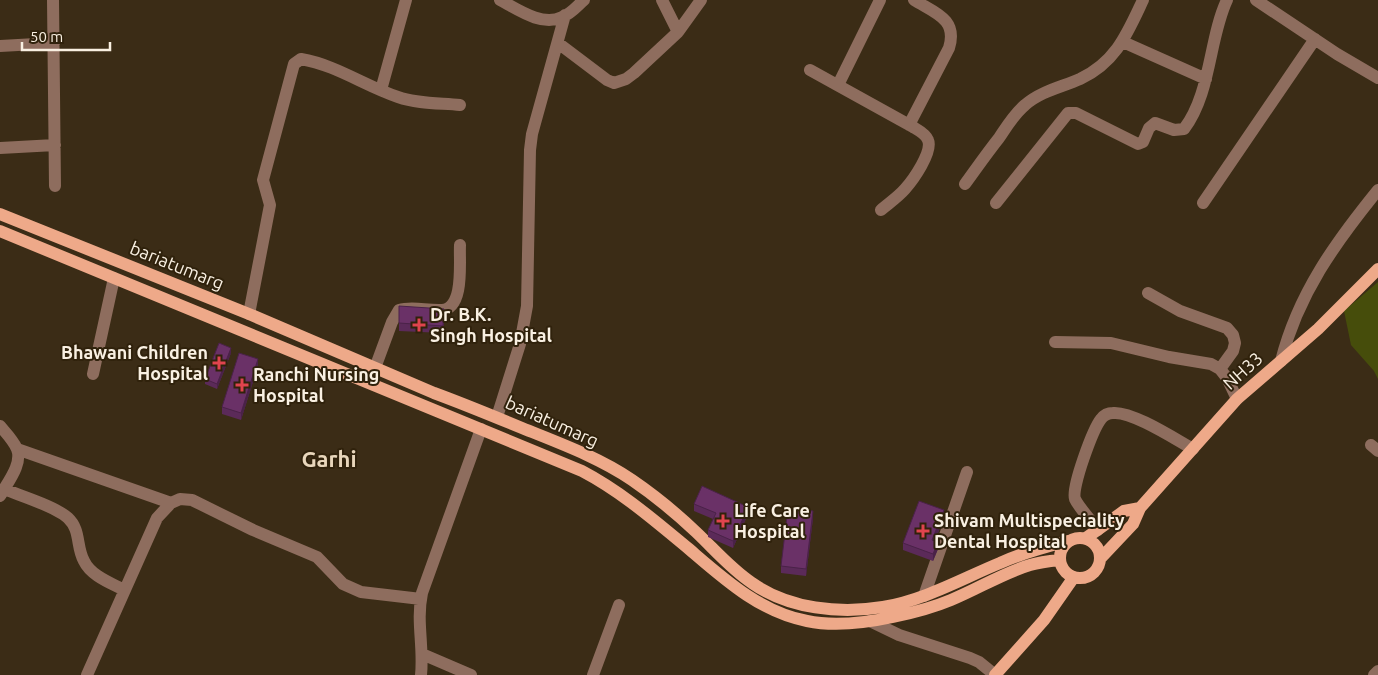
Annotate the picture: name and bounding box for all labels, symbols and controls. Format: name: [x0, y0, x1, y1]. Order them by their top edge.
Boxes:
scale bar: [22, 20, 110, 52]
text: 50 m: [30, 28, 63, 45]
street label: bariatumarg: [127, 237, 227, 293]
place label: Dr. B.K. Singh Hospital: [430, 304, 553, 345]
marker: Dr. B.K. Singh Hospital: [412, 318, 426, 332]
place label: Bhawani Children Hospital: [61, 342, 209, 383]
street label: NH33: [1219, 348, 1266, 393]
marker: Bhawani Children Hospital: [212, 356, 226, 370]
place label: Ranchi Nursing Hospital: [253, 364, 379, 405]
marker: Ranchi Nursing Hospital: [235, 378, 249, 392]
street label: bariatumarg: [503, 392, 602, 450]
district label: Garhi: [301, 446, 357, 471]
place label: Life Care Hospital: [734, 500, 810, 541]
place label: Shivam Multispeciality Dental Hospital: [934, 510, 1125, 551]
marker: Life Care Hospital: [716, 514, 730, 528]
marker: Shivam Multispeciality Dental Hospital: [916, 524, 930, 538]

